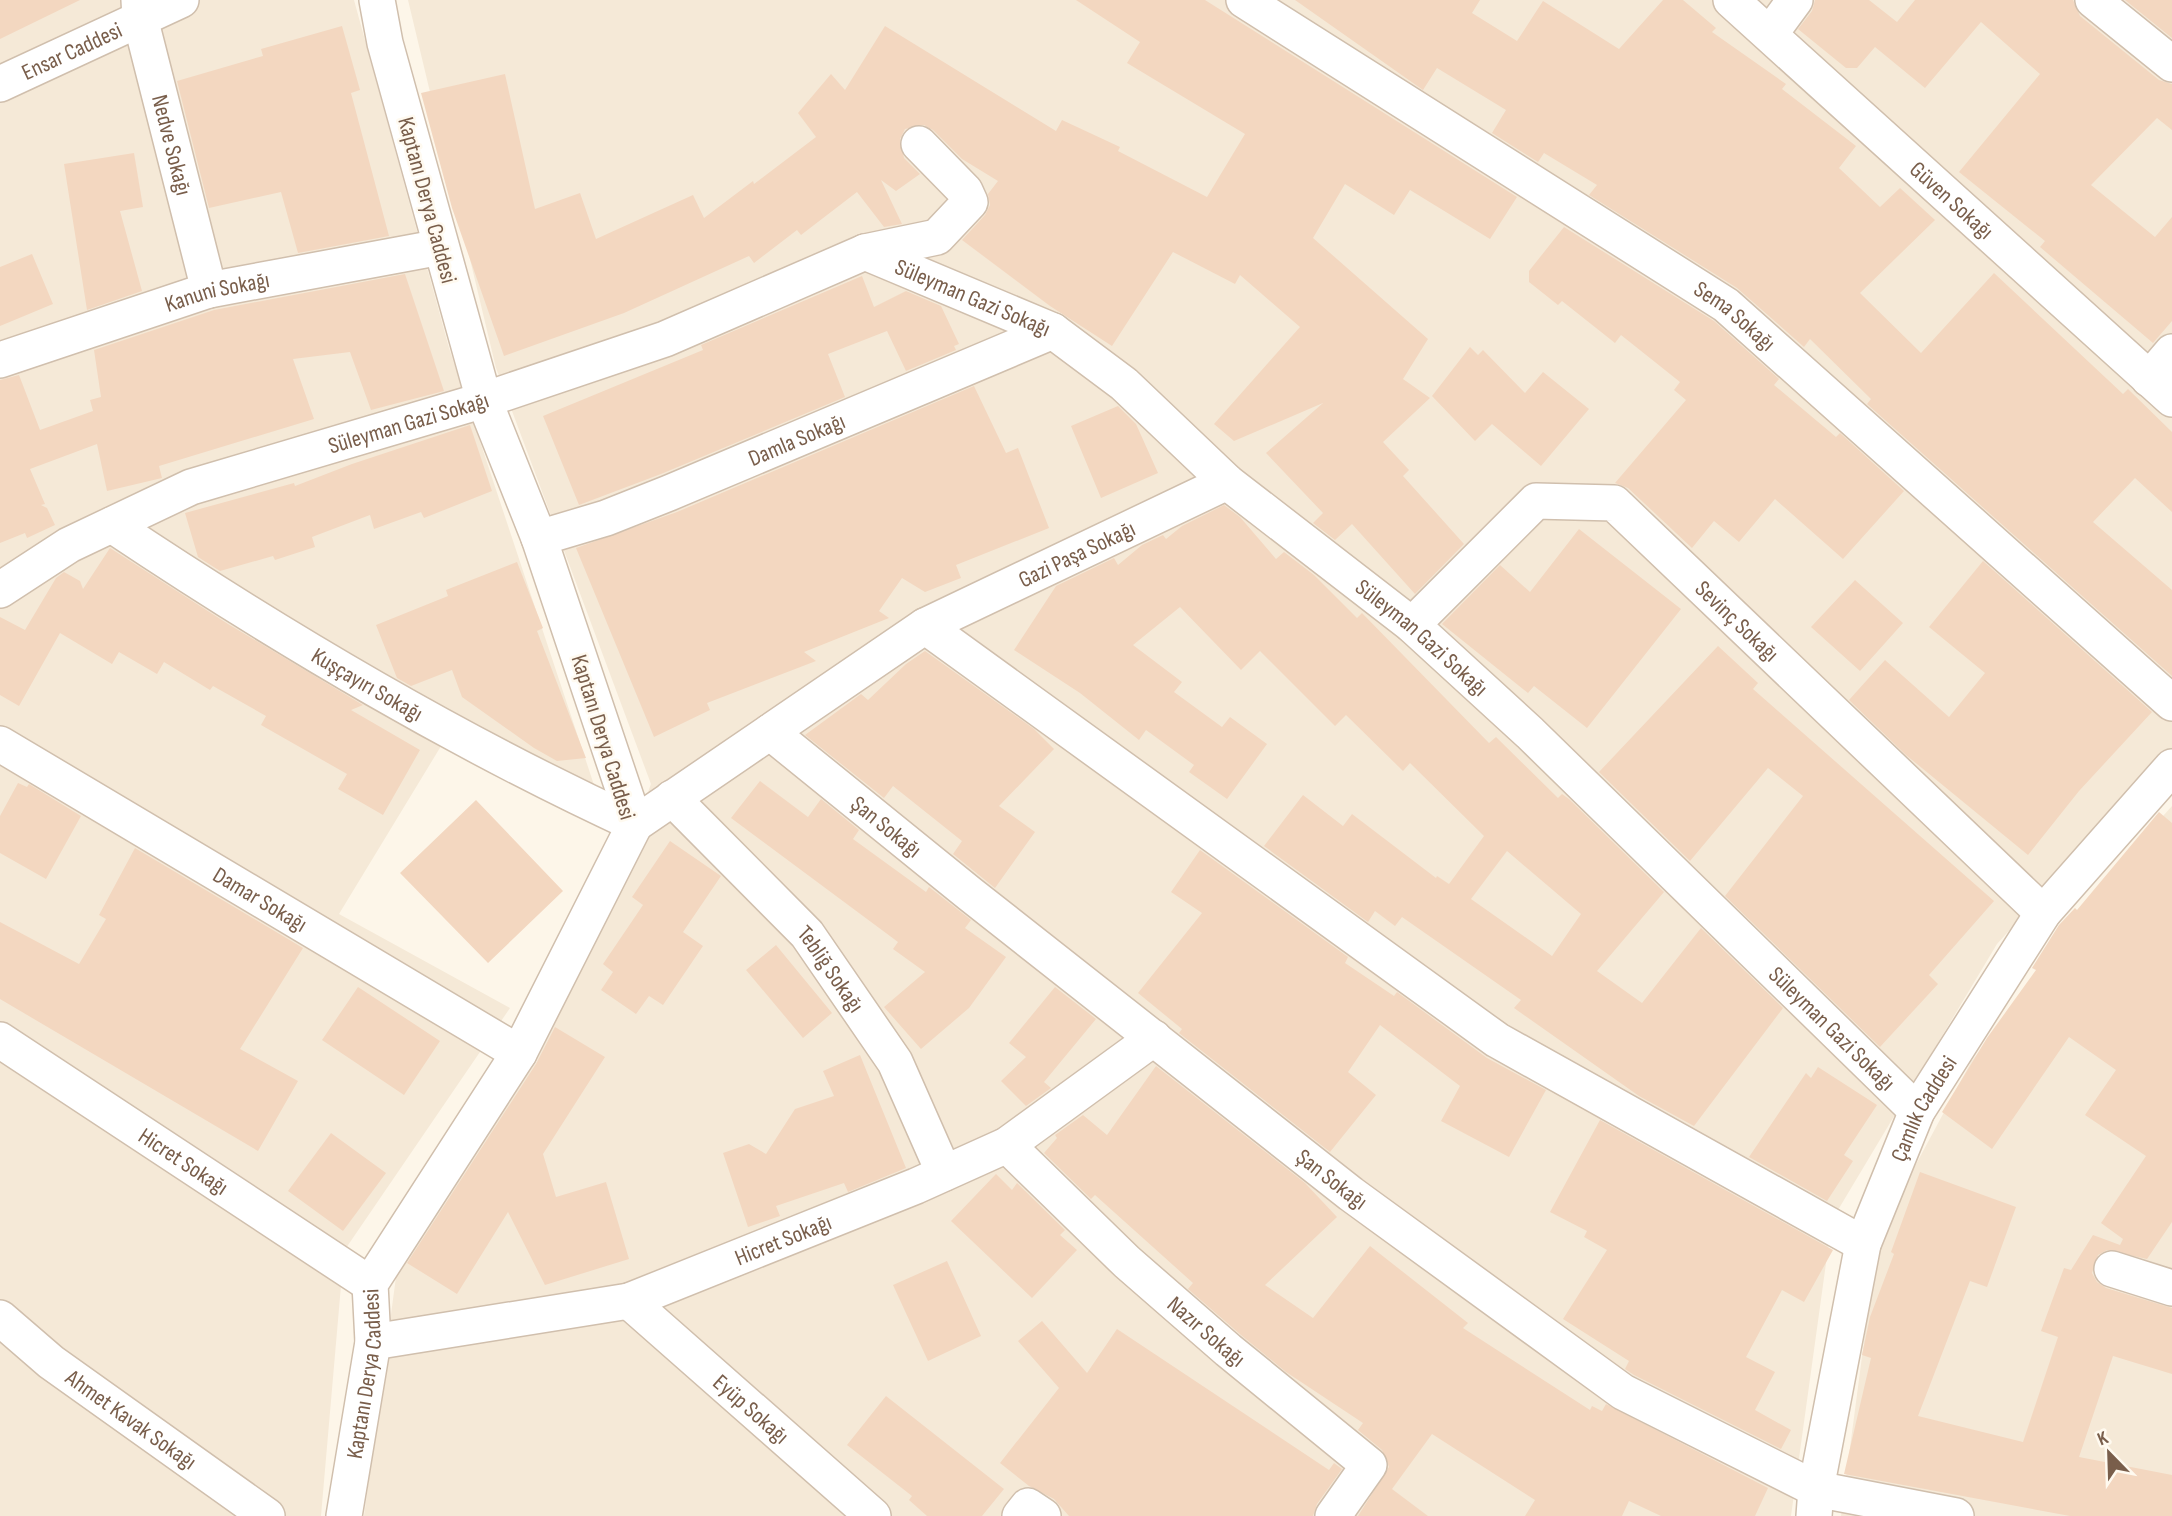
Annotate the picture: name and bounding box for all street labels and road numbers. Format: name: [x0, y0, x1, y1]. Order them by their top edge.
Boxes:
street label: Ensar Caddesi: [18, 16, 127, 87]
street label: Nedve Sokağı: [145, 92, 197, 198]
street label: Kaptanı Derya Caddesi: [391, 114, 463, 287]
street label: Güven Sokağı: [1904, 156, 1999, 246]
street label: Süleyman Gazi Sokağı: [891, 253, 1054, 343]
street label: Kanuni Sokağı: [161, 266, 272, 319]
street label: Sema Sokağı: [1689, 275, 1781, 358]
street label: Süleyman Gazi Sokağı: [325, 386, 492, 461]
street label: Damla Sokağı: [744, 407, 849, 473]
street label: Gazi Paşa Sokağı: [1014, 515, 1140, 594]
street label: Süleyman Gazi Sokağı: [1349, 573, 1493, 703]
street label: Sevinç Sokağı: [1689, 575, 1784, 668]
street label: Kuşçayırı Sokağı: [306, 642, 427, 728]
street label: Kaptanı Derya Caddesi: [565, 651, 641, 823]
street label: Şan Sokağı: [845, 790, 927, 864]
street label: Damar Sokağı: [208, 861, 312, 939]
street label: Tebliğ Sokağı: [791, 920, 870, 1018]
street label: Süleyman Gazi Sokağı: [1762, 961, 1901, 1097]
street label: Çamlık Caddesi: [1885, 1051, 1963, 1166]
street label: Hicret Sokağı: [133, 1122, 233, 1202]
street label: Şan Sokağı: [1290, 1143, 1372, 1216]
street label: Hicret Sokağı: [731, 1208, 836, 1272]
street label: Kaptanı Derya Caddesi: [341, 1288, 388, 1461]
street label: Nazır Sokağı: [1161, 1291, 1250, 1373]
street label: Ahmet Kavak Sokağı: [59, 1363, 202, 1476]
street label: Eyüp Sokağı: [707, 1369, 794, 1450]

